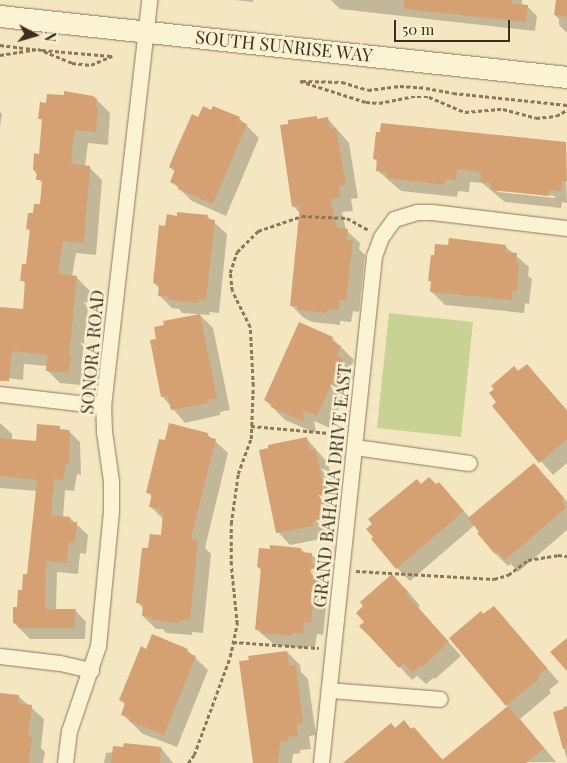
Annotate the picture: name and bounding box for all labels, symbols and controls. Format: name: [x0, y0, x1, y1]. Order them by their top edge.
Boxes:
north arrow: [10, 10, 60, 60]
scale bar: [397, 10, 513, 42]
text: 50 m: [402, 19, 434, 39]
street label: SOUTH SUNRISE WAY: [194, 26, 374, 66]
text: N: [40, 31, 60, 43]
street label: SONORA ROAD: [76, 289, 108, 415]
street label: GRAND BAHAMA DRIVE EAST: [308, 363, 356, 609]

